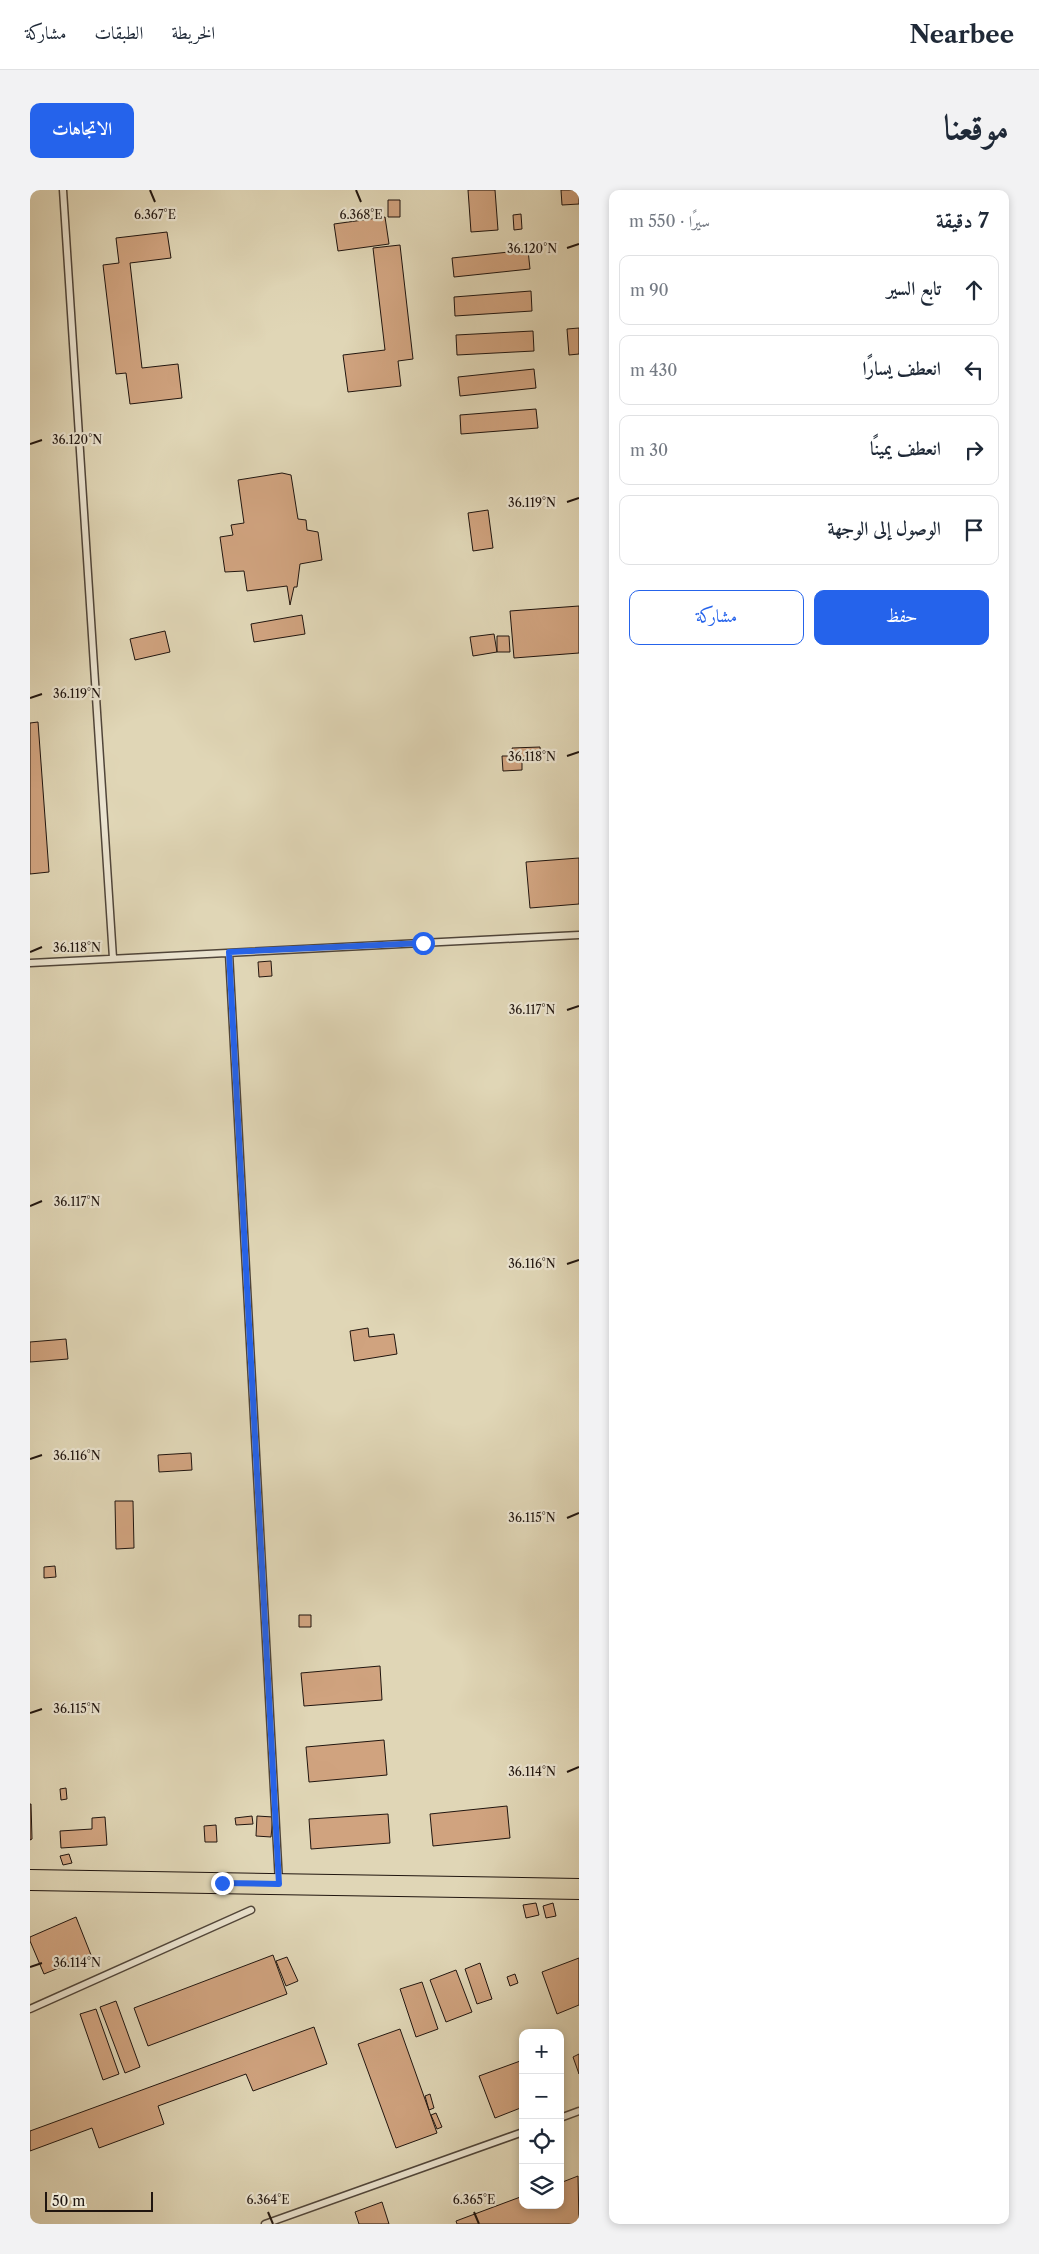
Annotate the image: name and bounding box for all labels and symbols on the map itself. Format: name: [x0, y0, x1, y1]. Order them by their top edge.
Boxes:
text: 6.367°E: [134, 207, 176, 222]
text: 6.368°E: [339, 207, 383, 222]
text: 36.120°N: [507, 241, 557, 256]
text: 36.120°N: [52, 432, 102, 447]
text: 36.119°N: [508, 495, 556, 510]
text: 36.119°N: [53, 686, 101, 701]
text: 36.118°N: [508, 749, 556, 764]
route start: [412, 932, 435, 955]
text: 36.118°N: [53, 940, 101, 955]
text: 36.117°N: [509, 1002, 555, 1017]
text: 36.117°N: [54, 1194, 100, 1209]
text: 36.116°N: [508, 1256, 556, 1271]
text: 36.116°N: [53, 1448, 101, 1463]
text: 36.115°N: [508, 1510, 556, 1525]
text: 36.115°N: [53, 1701, 101, 1716]
text: 36.114°N: [508, 1764, 556, 1779]
route end: [211, 1872, 234, 1895]
text: 36.114°N: [53, 1955, 101, 1970]
scale bar: [45, 2189, 152, 2212]
text: 6.364°E: [247, 2192, 289, 2207]
text: 6.365°E: [453, 2192, 495, 2207]

